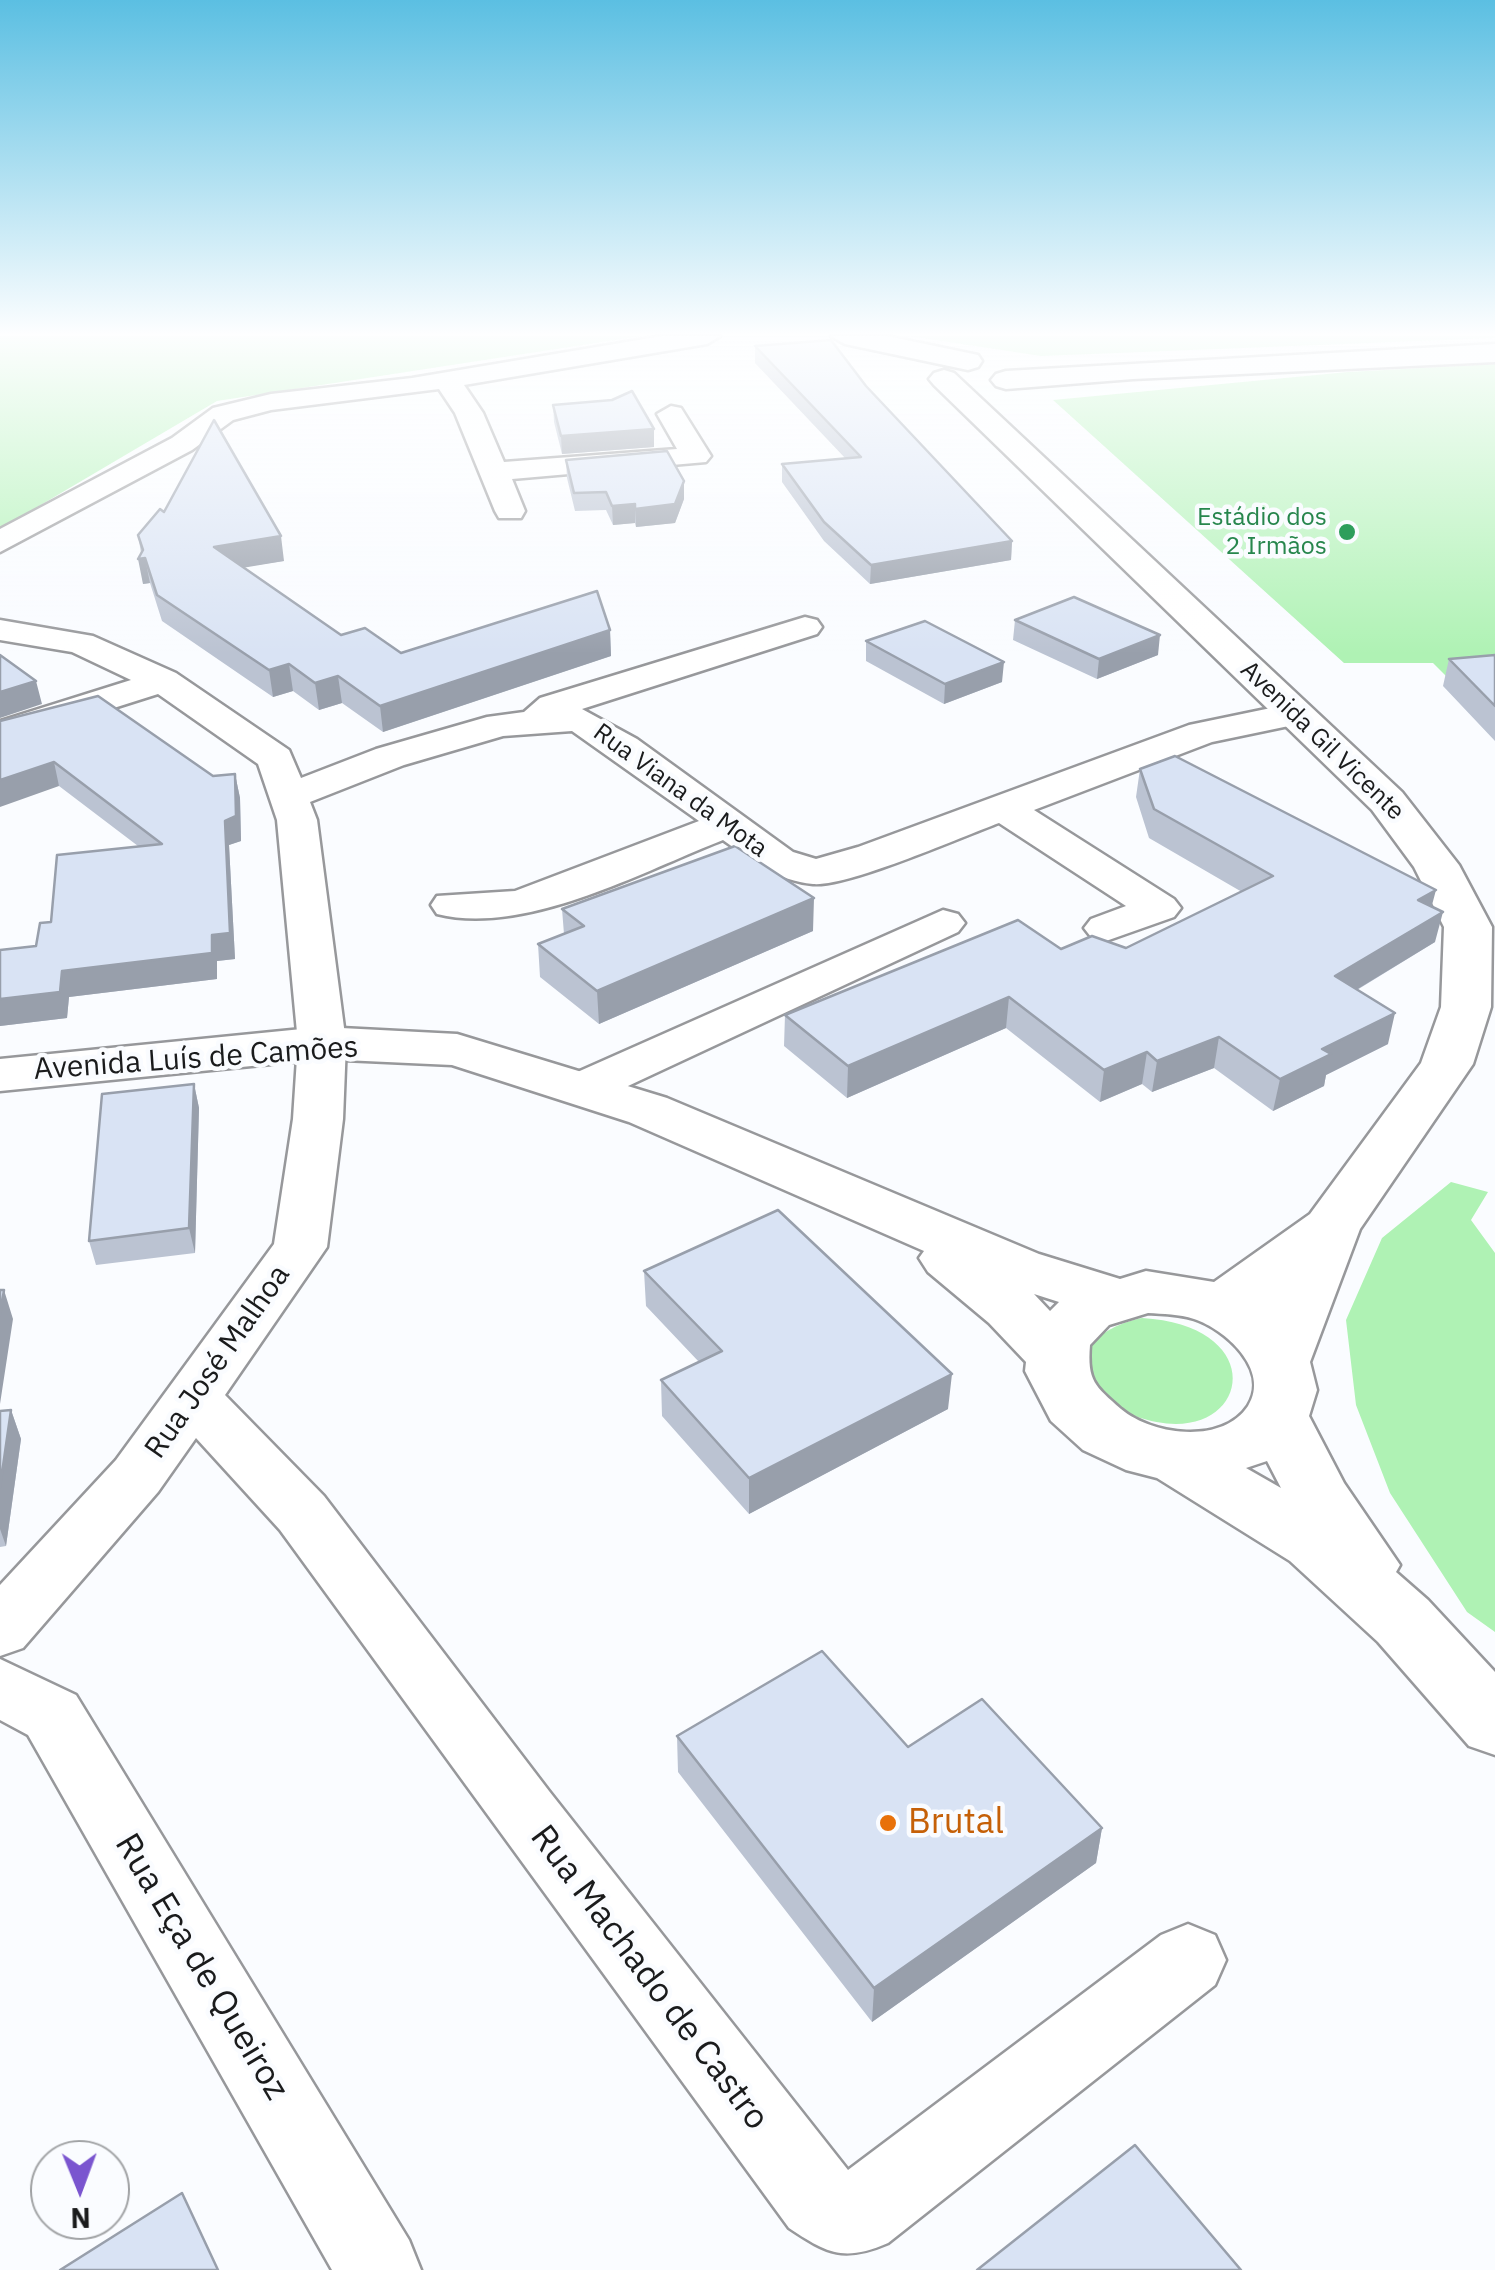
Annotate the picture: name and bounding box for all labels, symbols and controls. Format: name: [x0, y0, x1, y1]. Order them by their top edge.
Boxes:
place label: Estádio dos 2 Irmãos: [1197, 503, 1327, 562]
marker: Estádio dos 2 Irmãos: [1336, 521, 1358, 543]
street label: Avenida Gil Vicente: [1234, 655, 1410, 827]
street label: Rua Viana da Mota: [587, 718, 773, 864]
street label: Avenida Luís de Camões: [32, 1030, 360, 1088]
street label: Rua José Malhoa: [138, 1258, 298, 1466]
place label: Brutal: [908, 1802, 1004, 1844]
marker: Brutal: [877, 1812, 899, 1834]
street label: Rua Machado de Castro: [521, 1818, 777, 2138]
street label: Rua Eça de Queiroz: [105, 1827, 297, 2107]
north arrow: [30, 2140, 130, 2240]
text: N: [70, 2200, 91, 2237]

